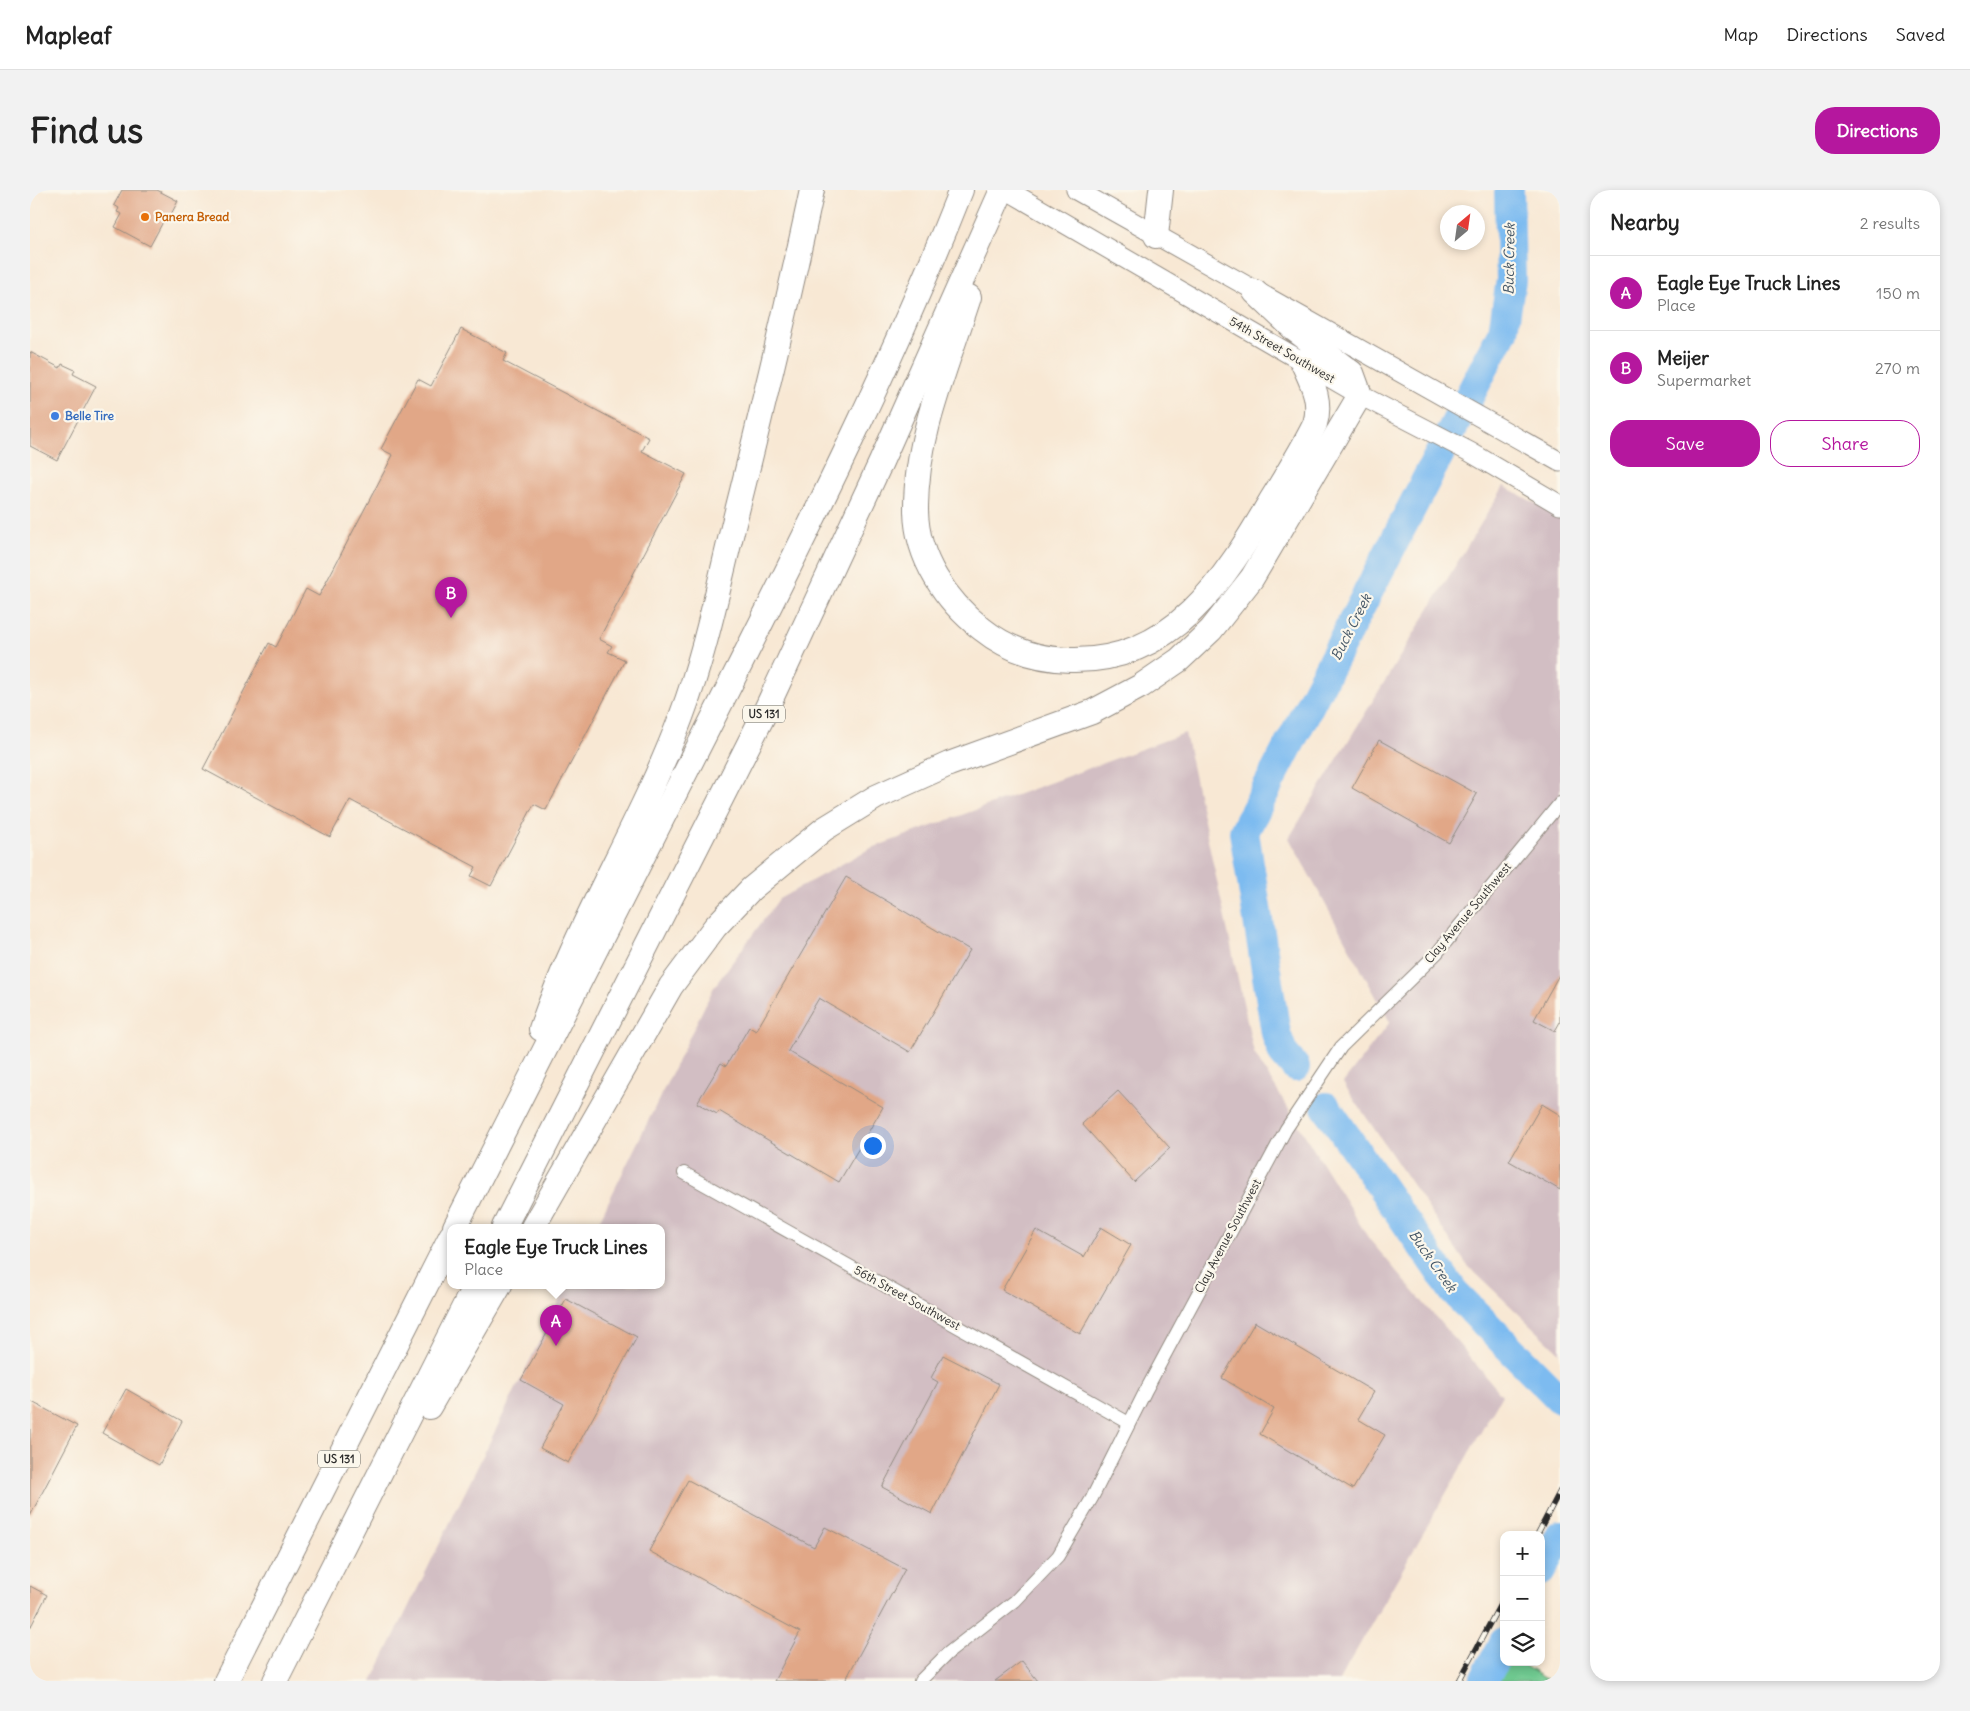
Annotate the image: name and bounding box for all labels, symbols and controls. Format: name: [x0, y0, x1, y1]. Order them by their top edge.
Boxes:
text: Mapleaf: [25, 20, 112, 50]
text: Map: [1723, 23, 1758, 46]
text: Directions: [1786, 23, 1868, 46]
text: Saved: [1896, 23, 1945, 46]
button: Directions: [1815, 107, 1940, 154]
text: Find us: [30, 108, 143, 152]
north arrow: [1440, 205, 1485, 250]
place label: Panera Bread: [155, 209, 229, 224]
text: Nearby: [1610, 209, 1680, 236]
marker: Panera Bread: [139, 211, 151, 223]
text: 2 results: [1860, 213, 1920, 233]
water label: Buck Creek: [1499, 222, 1519, 295]
text: Eagle Eye Truck Lines: [1657, 271, 1840, 295]
text: A: [1621, 283, 1631, 303]
text: 150 m: [1876, 283, 1920, 303]
text: Place: [1657, 295, 1696, 315]
street label: 54th Street Southwest: [1227, 313, 1338, 386]
text: Meijer: [1657, 346, 1709, 370]
text: B: [1621, 358, 1631, 378]
text: 270 m: [1875, 358, 1920, 378]
text: Supermarket: [1657, 370, 1751, 390]
place label: Belle Tire: [65, 408, 115, 423]
marker: Belle Tire: [49, 410, 61, 422]
button: Save: [1610, 420, 1760, 467]
button: Share: [1770, 420, 1920, 467]
pin: B: [435, 577, 467, 618]
water label: Buck Creek: [1327, 590, 1376, 663]
road number: US 131: [743, 706, 785, 722]
street label: Clay Avenue Southwest: [1421, 859, 1514, 966]
your location: [860, 1133, 886, 1159]
street label: Clay Avenue Southwest: [1191, 1176, 1264, 1295]
popup: [447, 1224, 665, 1289]
water label: Buck Creek: [1405, 1227, 1461, 1296]
text: Eagle Eye Truck Lines: [464, 1235, 648, 1259]
text: Place: [464, 1259, 503, 1279]
street label: 56th Street Southwest: [851, 1262, 963, 1333]
pin: A: [540, 1305, 572, 1346]
road number: US 131: [318, 1450, 360, 1468]
map controls: [1500, 1531, 1545, 1666]
button: +: [1500, 1531, 1545, 1576]
button: −: [1500, 1576, 1545, 1621]
button: layers: [1500, 1621, 1545, 1666]

